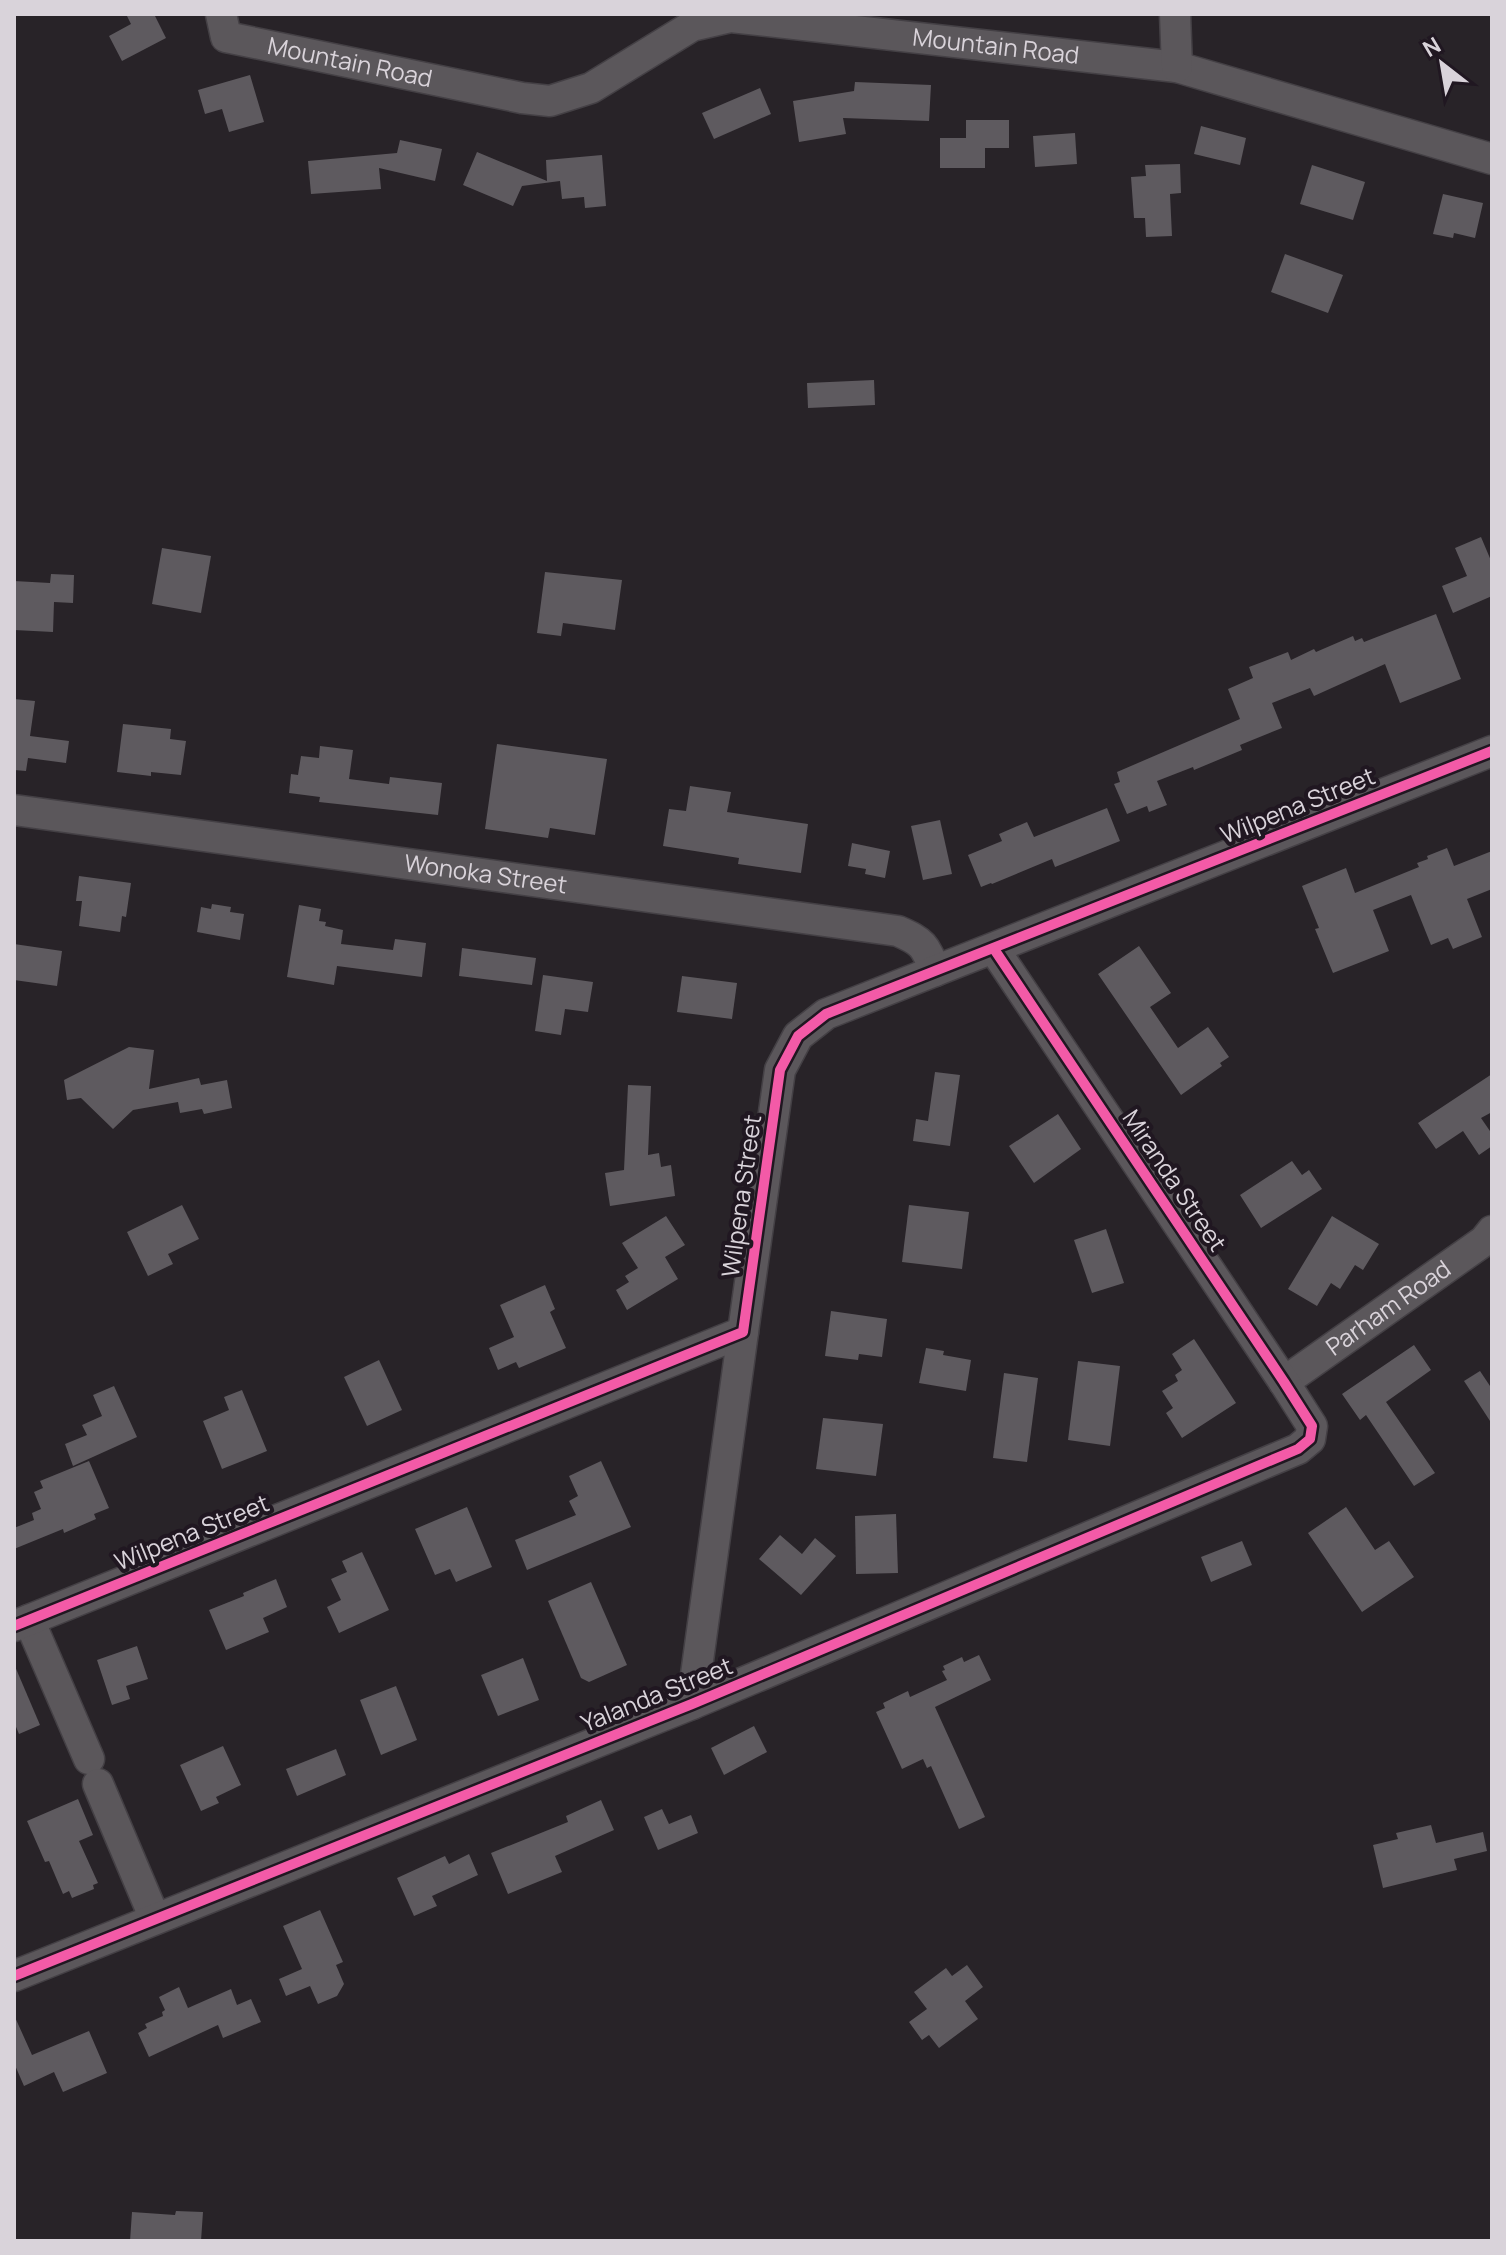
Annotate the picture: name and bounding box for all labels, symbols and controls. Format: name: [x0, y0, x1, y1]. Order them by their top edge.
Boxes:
street label: Mountain Road: [911, 19, 1081, 71]
north arrow: [1402, 24, 1482, 104]
street label: Mountain Road: [265, 28, 436, 94]
text: N: [1417, 30, 1446, 64]
street label: Wilpena Street: [1215, 759, 1380, 851]
street label: Wonoka Street: [402, 846, 569, 901]
street label: Miranda Street: [1116, 1103, 1235, 1257]
street label: Wilpena Street: [713, 1112, 768, 1279]
street label: Parham Road: [1319, 1252, 1457, 1362]
street label: Wilpena Street: [109, 1486, 274, 1578]
street label: Yalanda Street: [576, 1648, 737, 1739]

